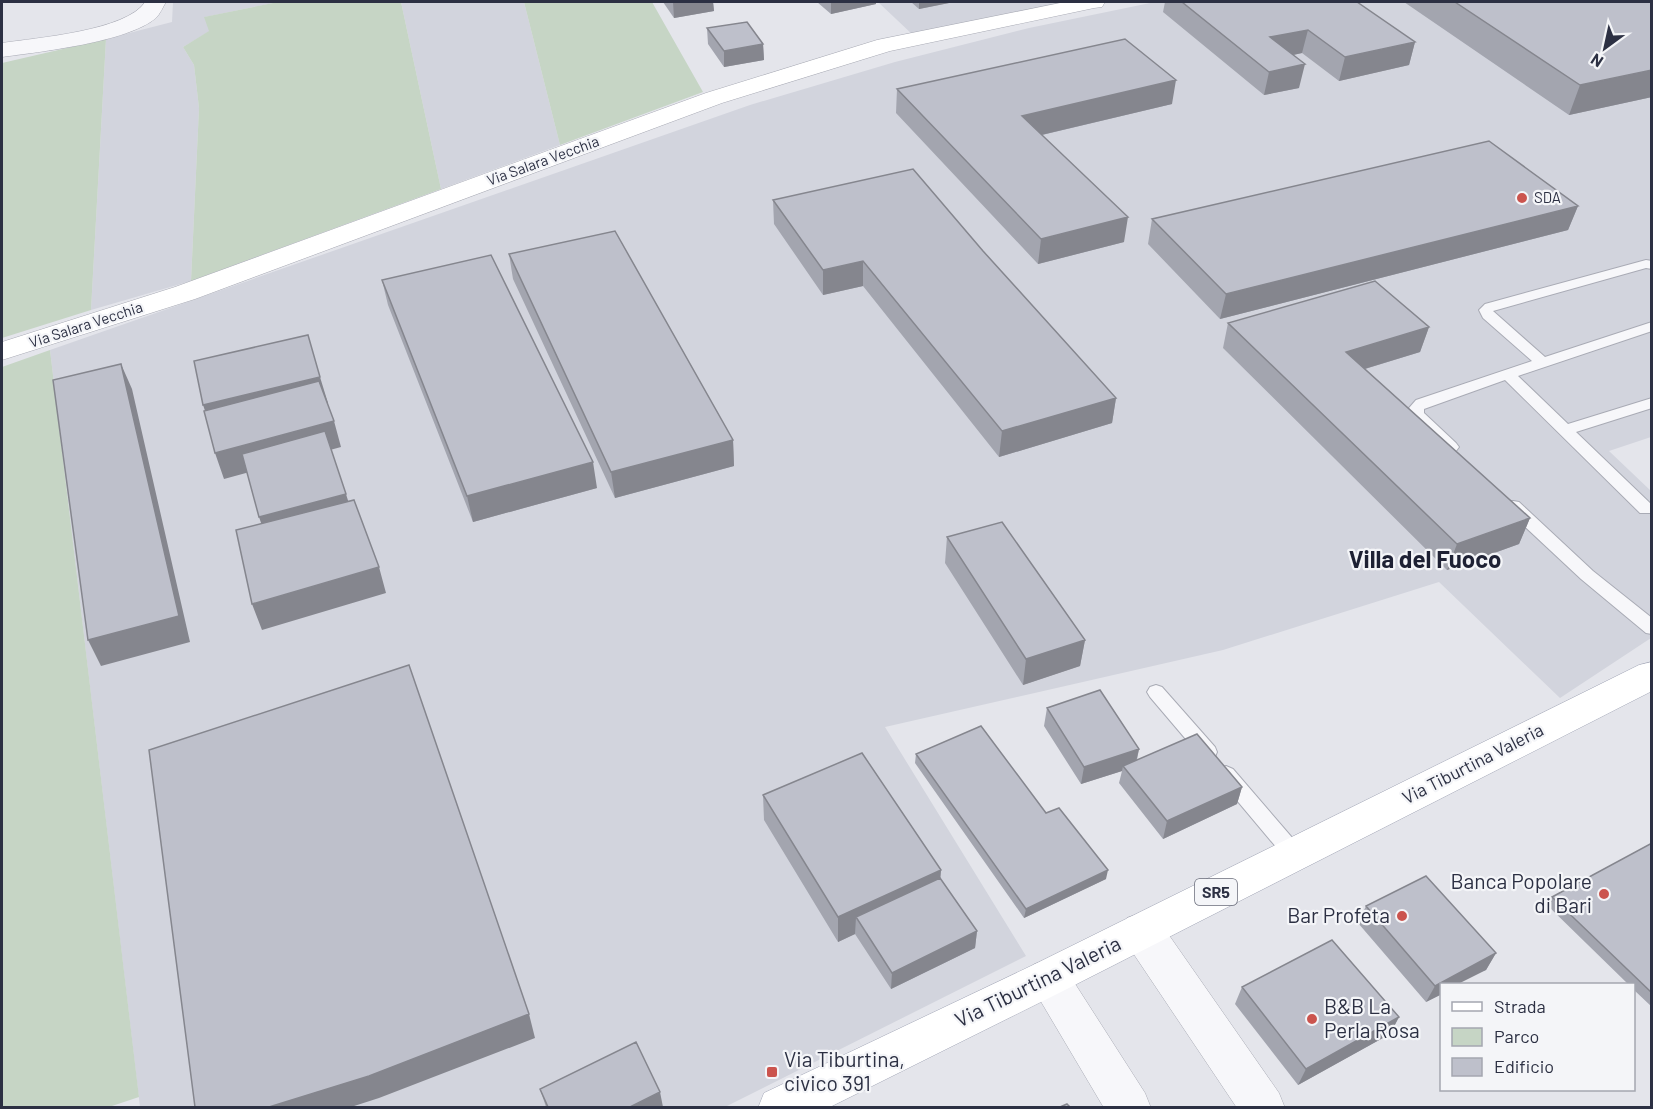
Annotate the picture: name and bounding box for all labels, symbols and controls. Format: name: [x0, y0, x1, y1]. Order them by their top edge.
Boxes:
north arrow: [1575, 18, 1635, 78]
text: N: [1587, 50, 1606, 72]
street label: Via Salara Vecchia: [484, 131, 601, 189]
place label: SDA: [1534, 188, 1561, 206]
marker: SDA: [1515, 191, 1529, 205]
street label: Via Salara Vecchia: [27, 297, 145, 351]
district label: Villa del Fuoco: [1349, 544, 1501, 573]
street label: Via Tiburtina Valeria: [1398, 718, 1547, 808]
place label: Banca Popolare di Bari: [1451, 868, 1592, 917]
road number: SR5: [1195, 879, 1237, 905]
marker: Banca Popolare di Bari: [1597, 887, 1611, 901]
place label: Bar Profeta: [1287, 902, 1390, 927]
marker: Bar Profeta: [1395, 909, 1409, 923]
street label: Via Tiburtina Valeria: [950, 930, 1124, 1032]
legend: [1440, 983, 1635, 1091]
place label: B&B La Perla Rosa: [1324, 993, 1420, 1042]
text: Strada: [1494, 995, 1546, 1017]
marker: B&B La Perla Rosa: [1305, 1012, 1319, 1026]
text: Parco: [1494, 1025, 1539, 1047]
place label: Via Tiburtina, civico 391: [784, 1046, 905, 1095]
text: Edificio: [1494, 1055, 1554, 1077]
marker: Via Tiburtina, civico 391: [765, 1065, 779, 1079]

